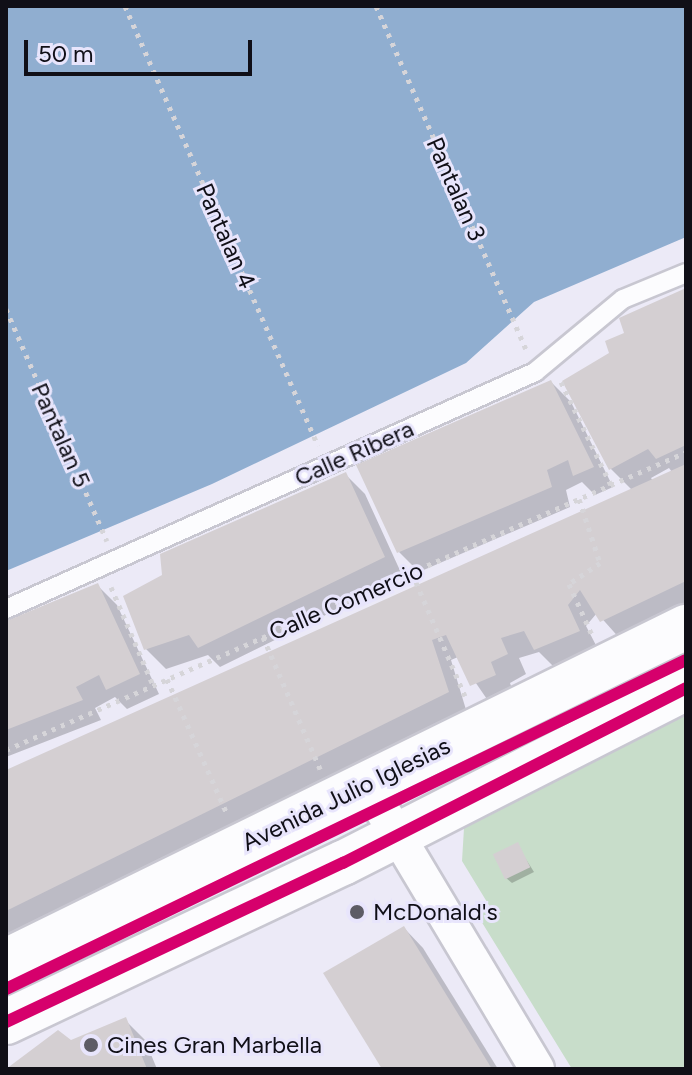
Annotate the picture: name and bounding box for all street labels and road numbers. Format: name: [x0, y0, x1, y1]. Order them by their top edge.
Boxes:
street label: Pantalan 3: [420, 133, 492, 245]
street label: Pantalan 4: [190, 179, 262, 293]
street label: Pantalan 5: [25, 378, 97, 492]
street label: Calle Ribera: [290, 414, 418, 492]
street label: Calle Comercio: [265, 556, 427, 646]
street label: Avenida Julio Iglesias: [237, 731, 455, 857]

